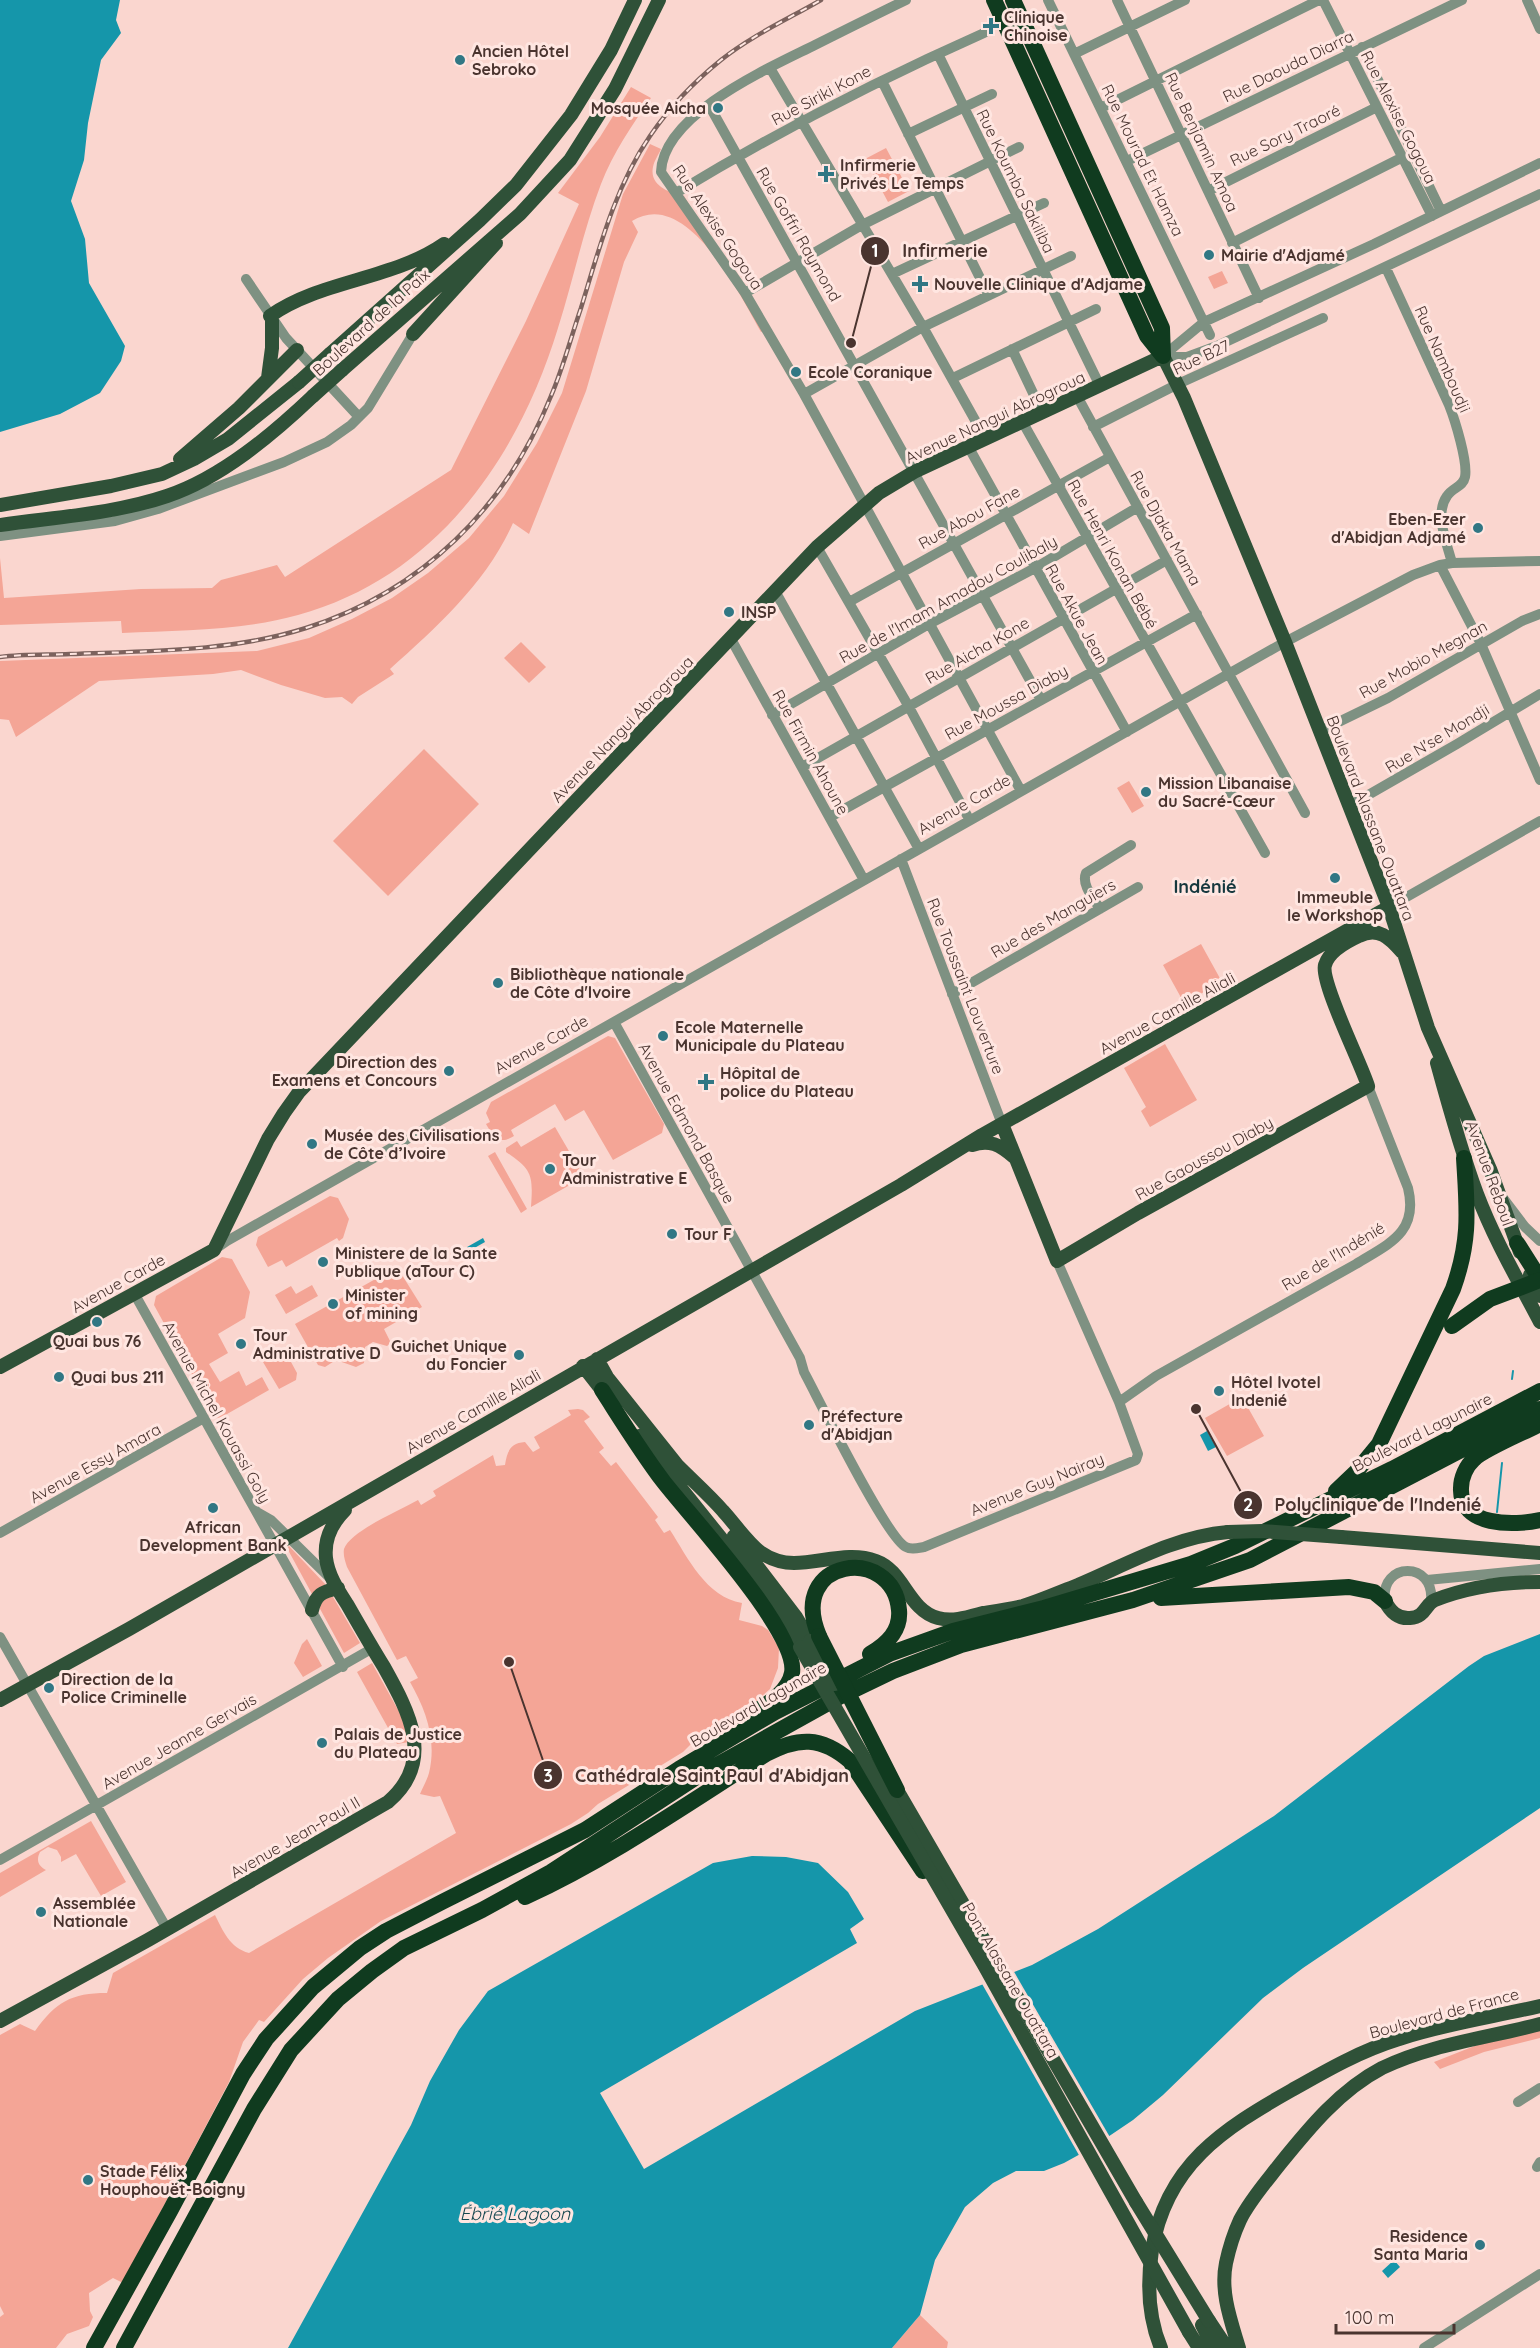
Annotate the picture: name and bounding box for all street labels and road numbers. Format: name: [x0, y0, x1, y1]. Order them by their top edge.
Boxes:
street label: Rue Daouda Diarra: [1219, 26, 1357, 106]
street label: Rue Alexise Gogoua: [1357, 47, 1441, 187]
street label: Rue Siriki Kone: [768, 60, 874, 130]
street label: Rue Benjamin Amoa: [1161, 69, 1243, 215]
street label: Rue Mourad Et Hamza: [1097, 81, 1189, 239]
street label: Rue Sory Traoré: [1227, 100, 1343, 170]
street label: Rue Koumba Sakiliba: [972, 106, 1060, 256]
street label: Rue Alexise Gogoua: [669, 161, 767, 293]
street label: Rue Goffri Raymond: [752, 163, 846, 305]
street label: Boulevard de la Paix: [308, 264, 434, 380]
street label: Rue Namboudji: [1410, 302, 1476, 416]
street label: Rue B27: [1169, 335, 1233, 379]
street label: Avenue Nangui Abrogroua: [902, 366, 1088, 468]
street label: Rue Djaka Mama: [1126, 467, 1206, 589]
street label: Rue Henri Konan Bébé: [1064, 476, 1162, 632]
street label: Rue Abou Fane: [915, 481, 1023, 553]
street label: Rue de l'Imam Amadou Coulibaly: [836, 531, 1060, 667]
street label: Rue Akue Jean: [1041, 560, 1113, 668]
street label: Rue Aicha Kone: [921, 612, 1033, 688]
street label: Rue Mobio Megnan: [1355, 615, 1491, 703]
street label: Avenue Nangui Abrogroua: [547, 651, 697, 807]
street label: Rue Moussa Diaby: [941, 660, 1071, 744]
street label: Rue Firmin Ahoune: [768, 686, 854, 818]
street label: Rue N'se Mondji: [1381, 699, 1493, 777]
street label: Boulevard Alassane Ouattara: [1323, 713, 1419, 923]
street label: Avenue Carde: [914, 769, 1014, 839]
street label: Rue des Manguiers: [987, 874, 1119, 962]
street label: Rue Toussaint Louverture: [923, 895, 1009, 1077]
street label: Avenue Camille Aliali: [1096, 967, 1238, 1059]
street label: Avenue Carde: [491, 1010, 591, 1078]
street label: Avenue Edmond Basque: [634, 1039, 740, 1207]
street label: Rue Gaoussou Diaby: [1132, 1112, 1276, 1204]
street label: Avenue Reboul: [1462, 1117, 1518, 1229]
street label: Rue de l'Indénié: [1278, 1217, 1388, 1295]
street label: Avenue Carde: [68, 1249, 168, 1317]
street label: Avenue Michel Kouassi Goly: [159, 1317, 275, 1507]
street label: Avenue Camille Aliali: [402, 1364, 544, 1458]
street label: Boulevard Lagunaire: [1349, 1388, 1495, 1476]
street label: Avenue Essy Amara: [26, 1419, 164, 1507]
street label: Avenue Guy Nairay: [967, 1448, 1107, 1520]
street label: Boulevard Lagunaire: [686, 1657, 830, 1751]
street label: Avenue Jeanne Gervais: [98, 1689, 260, 1793]
street label: Avenue Jean-Paul II: [226, 1792, 364, 1882]
street label: Pont Alassane Ouattara: [958, 1899, 1064, 2061]
street label: Boulevard de France: [1367, 1983, 1521, 2043]

